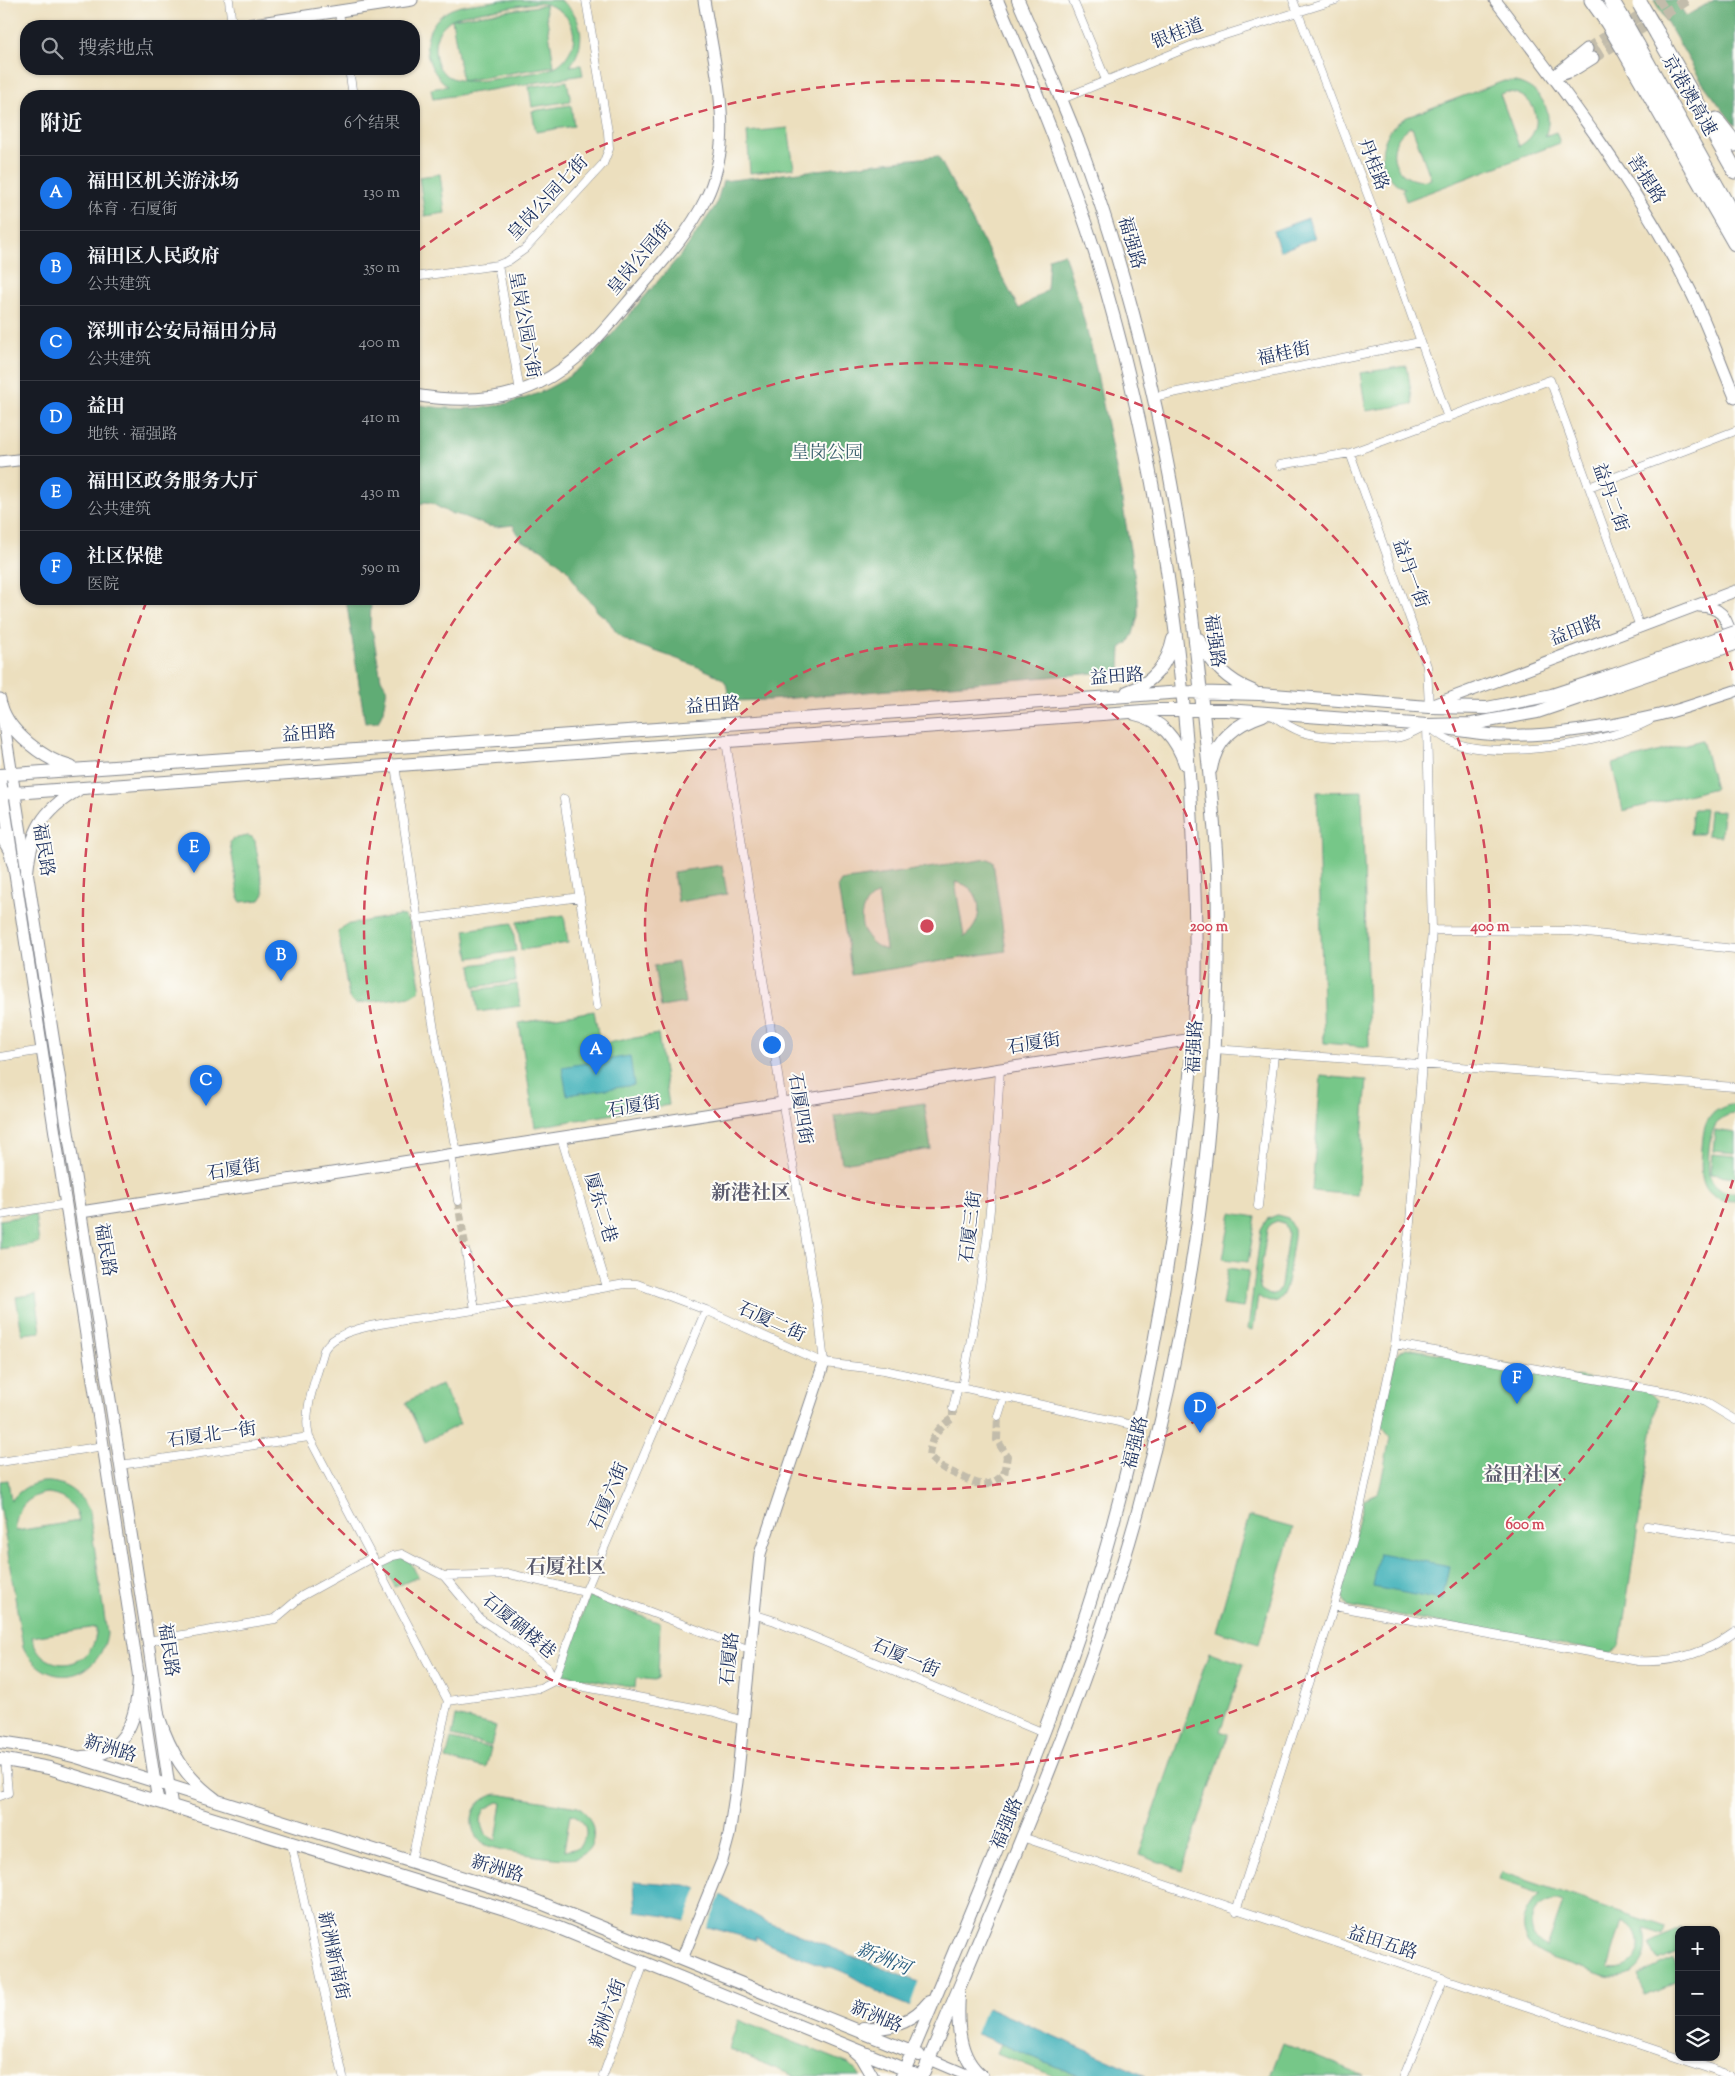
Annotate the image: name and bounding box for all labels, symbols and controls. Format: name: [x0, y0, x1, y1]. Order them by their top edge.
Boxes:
street label: 银桂道: [1148, 13, 1208, 57]
search box: [20, 20, 420, 75]
icon: search: [38, 34, 66, 62]
text: 搜索地点: [78, 36, 154, 63]
street label: 京港澳高速: [1654, 51, 1722, 141]
text: 附近: [40, 110, 82, 140]
text: 6个结果: [344, 113, 400, 136]
street label: 丹桂路: [1350, 135, 1394, 195]
street label: 菩提路: [1619, 150, 1671, 210]
street label: 皇岗公园七街: [503, 151, 595, 247]
text: 福田区机关游泳场: [87, 169, 239, 196]
text: A: [50, 182, 63, 205]
text: 130 m: [363, 182, 400, 205]
text: 体育 · 石厦街: [87, 199, 178, 222]
street label: 福强路: [1110, 213, 1150, 273]
street label: 皇岗公园街: [602, 216, 680, 302]
text: 福田区人民政府: [87, 244, 220, 271]
text: B: [51, 257, 61, 280]
text: 350 m: [363, 257, 400, 280]
street label: 皇岗公园六街: [501, 270, 545, 380]
text: 公共建筑: [87, 274, 151, 297]
text: 深圳市公安局福田分局: [87, 319, 277, 346]
text: C: [50, 332, 62, 355]
text: 400 m: [359, 332, 400, 355]
street label: 福桂街: [1255, 337, 1313, 373]
text: 公共建筑: [87, 349, 151, 372]
text: 益田: [87, 394, 125, 421]
text: D: [50, 407, 62, 430]
text: 410 m: [362, 407, 400, 430]
text: 地铁 · 福强路: [87, 424, 178, 447]
park label: 皇岗公园: [791, 441, 863, 467]
street label: 益丹二街: [1584, 460, 1634, 536]
text: 福田区政务服务大厅: [87, 469, 258, 496]
text: E: [51, 482, 61, 505]
text: 430 m: [361, 482, 400, 505]
text: 公共建筑: [87, 499, 151, 522]
street label: 益丹一街: [1384, 536, 1434, 612]
text: 社区保健: [87, 544, 163, 571]
text: F: [52, 557, 60, 580]
text: 590 m: [362, 557, 400, 580]
text: 医院: [87, 574, 119, 597]
street label: 益田路: [1546, 610, 1606, 654]
street label: 福强路: [1196, 612, 1230, 670]
street label: 益田路: [1089, 663, 1145, 693]
street label: 益田路: [685, 692, 741, 722]
street label: 益田路: [281, 720, 337, 750]
street label: 福民路: [25, 821, 59, 879]
pin: E: [178, 832, 210, 873]
centre of rings: [918, 917, 936, 935]
text: 200 m: [1190, 917, 1229, 938]
text: 400 m: [1470, 917, 1510, 938]
pin: B: [265, 940, 297, 981]
street label: 福强路: [1182, 1019, 1210, 1075]
street label: 石厦街: [1005, 1028, 1063, 1062]
your location: [759, 1032, 785, 1058]
pin: A: [580, 1034, 612, 1075]
pin: C: [190, 1065, 222, 1106]
street label: 石厦四街: [781, 1071, 817, 1147]
street label: 石厦街: [605, 1091, 663, 1125]
street label: 石厦街: [205, 1154, 263, 1188]
street label: 厦东二巷: [576, 1170, 622, 1246]
district label: 新港社区: [711, 1180, 791, 1209]
street label: 石厦三街: [955, 1190, 989, 1264]
street label: 福民路: [87, 1221, 121, 1279]
street label: 石厦二街: [733, 1296, 809, 1350]
pin: F: [1501, 1363, 1533, 1404]
pin: D: [1184, 1392, 1216, 1433]
street label: 福强路: [1118, 1414, 1156, 1472]
street label: 石厦北一街: [166, 1417, 258, 1455]
street label: 石厦六街: [584, 1459, 636, 1535]
district label: 益田社区: [1483, 1462, 1563, 1491]
text: 600 m: [1506, 1515, 1545, 1536]
district label: 石厦社区: [526, 1554, 606, 1583]
street label: 石厦碉楼巷: [475, 1588, 561, 1666]
street label: 福民路: [150, 1621, 184, 1679]
street label: 石厦路: [715, 1631, 747, 1687]
street label: 石厦一街: [867, 1633, 943, 1685]
street label: 新洲路: [80, 1730, 140, 1770]
street label: 福强路: [985, 1794, 1031, 1854]
street label: 新洲路: [467, 1850, 527, 1890]
street label: 新洲新南街: [310, 1909, 354, 2003]
street label: 益田五路: [1344, 1921, 1420, 1967]
map controls: [1675, 1926, 1720, 2061]
button: +: [1675, 1926, 1720, 1971]
water label: 新洲河: [852, 1937, 917, 1984]
button: −: [1675, 1971, 1720, 2016]
street label: 新洲六街: [584, 1976, 634, 2052]
street label: 新洲路: [846, 1995, 906, 2041]
button: layers: [1675, 2016, 1720, 2061]

